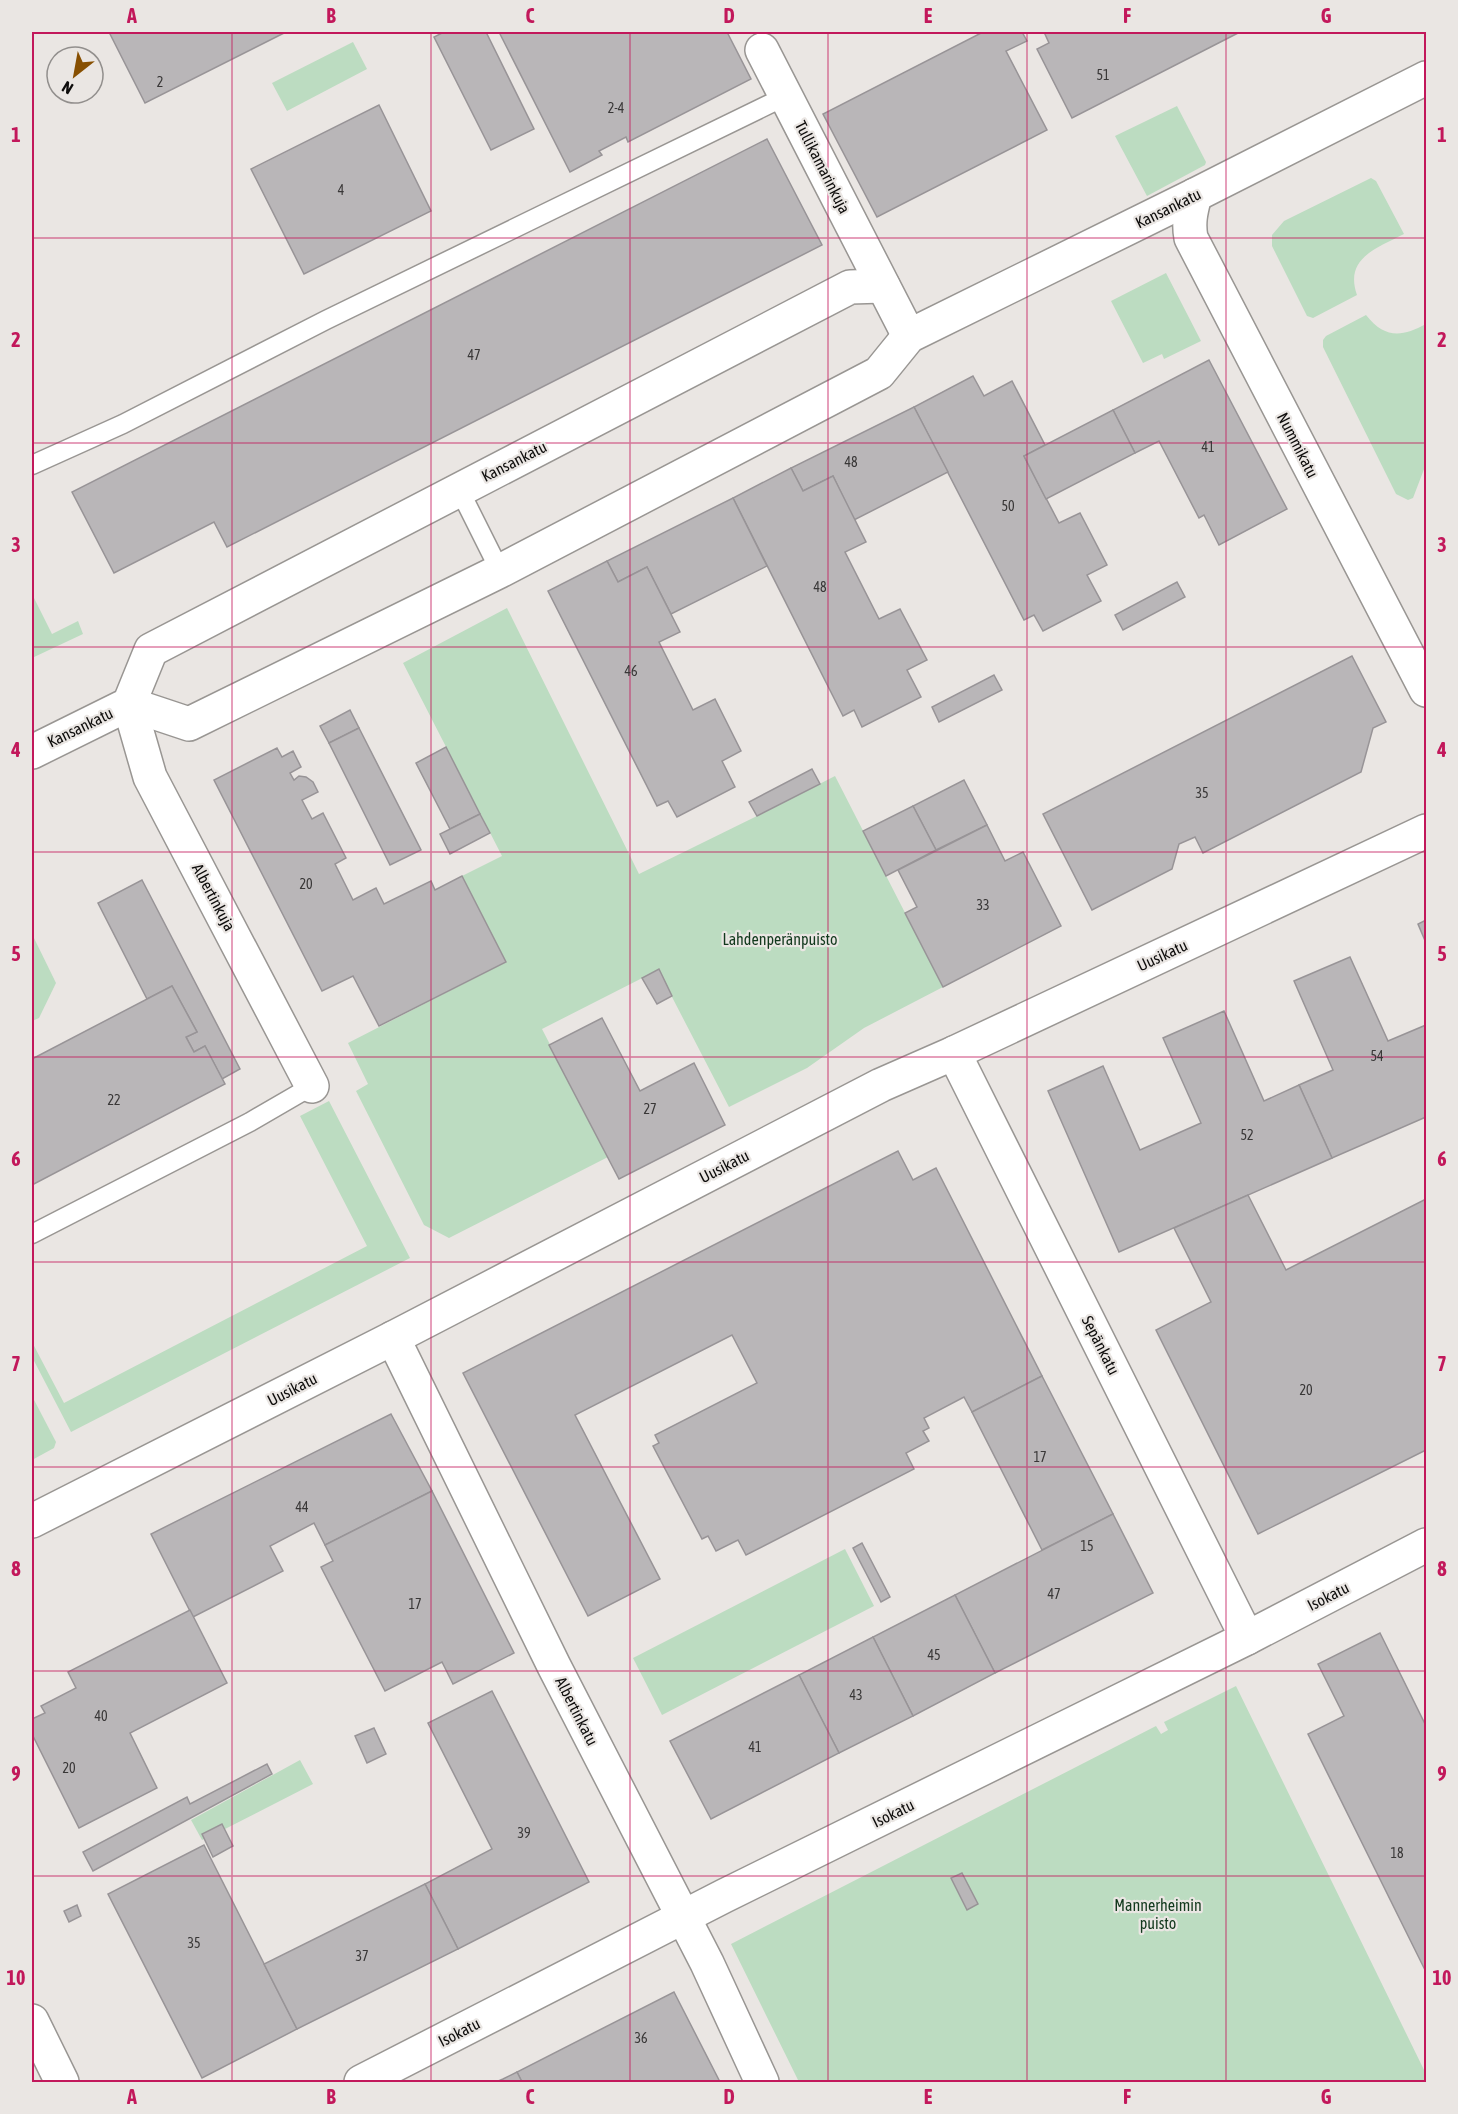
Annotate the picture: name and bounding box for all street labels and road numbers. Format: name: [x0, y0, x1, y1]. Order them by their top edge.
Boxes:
street label: Tullikamarinkuja: [791, 118, 854, 217]
street label: Kansankatu: [1132, 184, 1204, 232]
street label: Nummikatu: [1274, 409, 1322, 481]
street label: Kansankatu: [479, 437, 549, 485]
street label: Kansankatu: [44, 703, 116, 751]
street label: Albertinkuja: [188, 860, 239, 934]
street label: Uusikatu: [1134, 936, 1190, 974]
street label: Uusikatu: [696, 1146, 752, 1186]
street label: Sepänkatu: [1078, 1313, 1123, 1378]
street label: Uusikatu: [264, 1369, 320, 1409]
street label: Isokatu: [1304, 1578, 1352, 1614]
street label: Albertinkatu: [552, 1674, 602, 1748]
street label: Isokatu: [869, 1795, 917, 1831]
street label: Isokatu: [435, 2014, 483, 2050]

